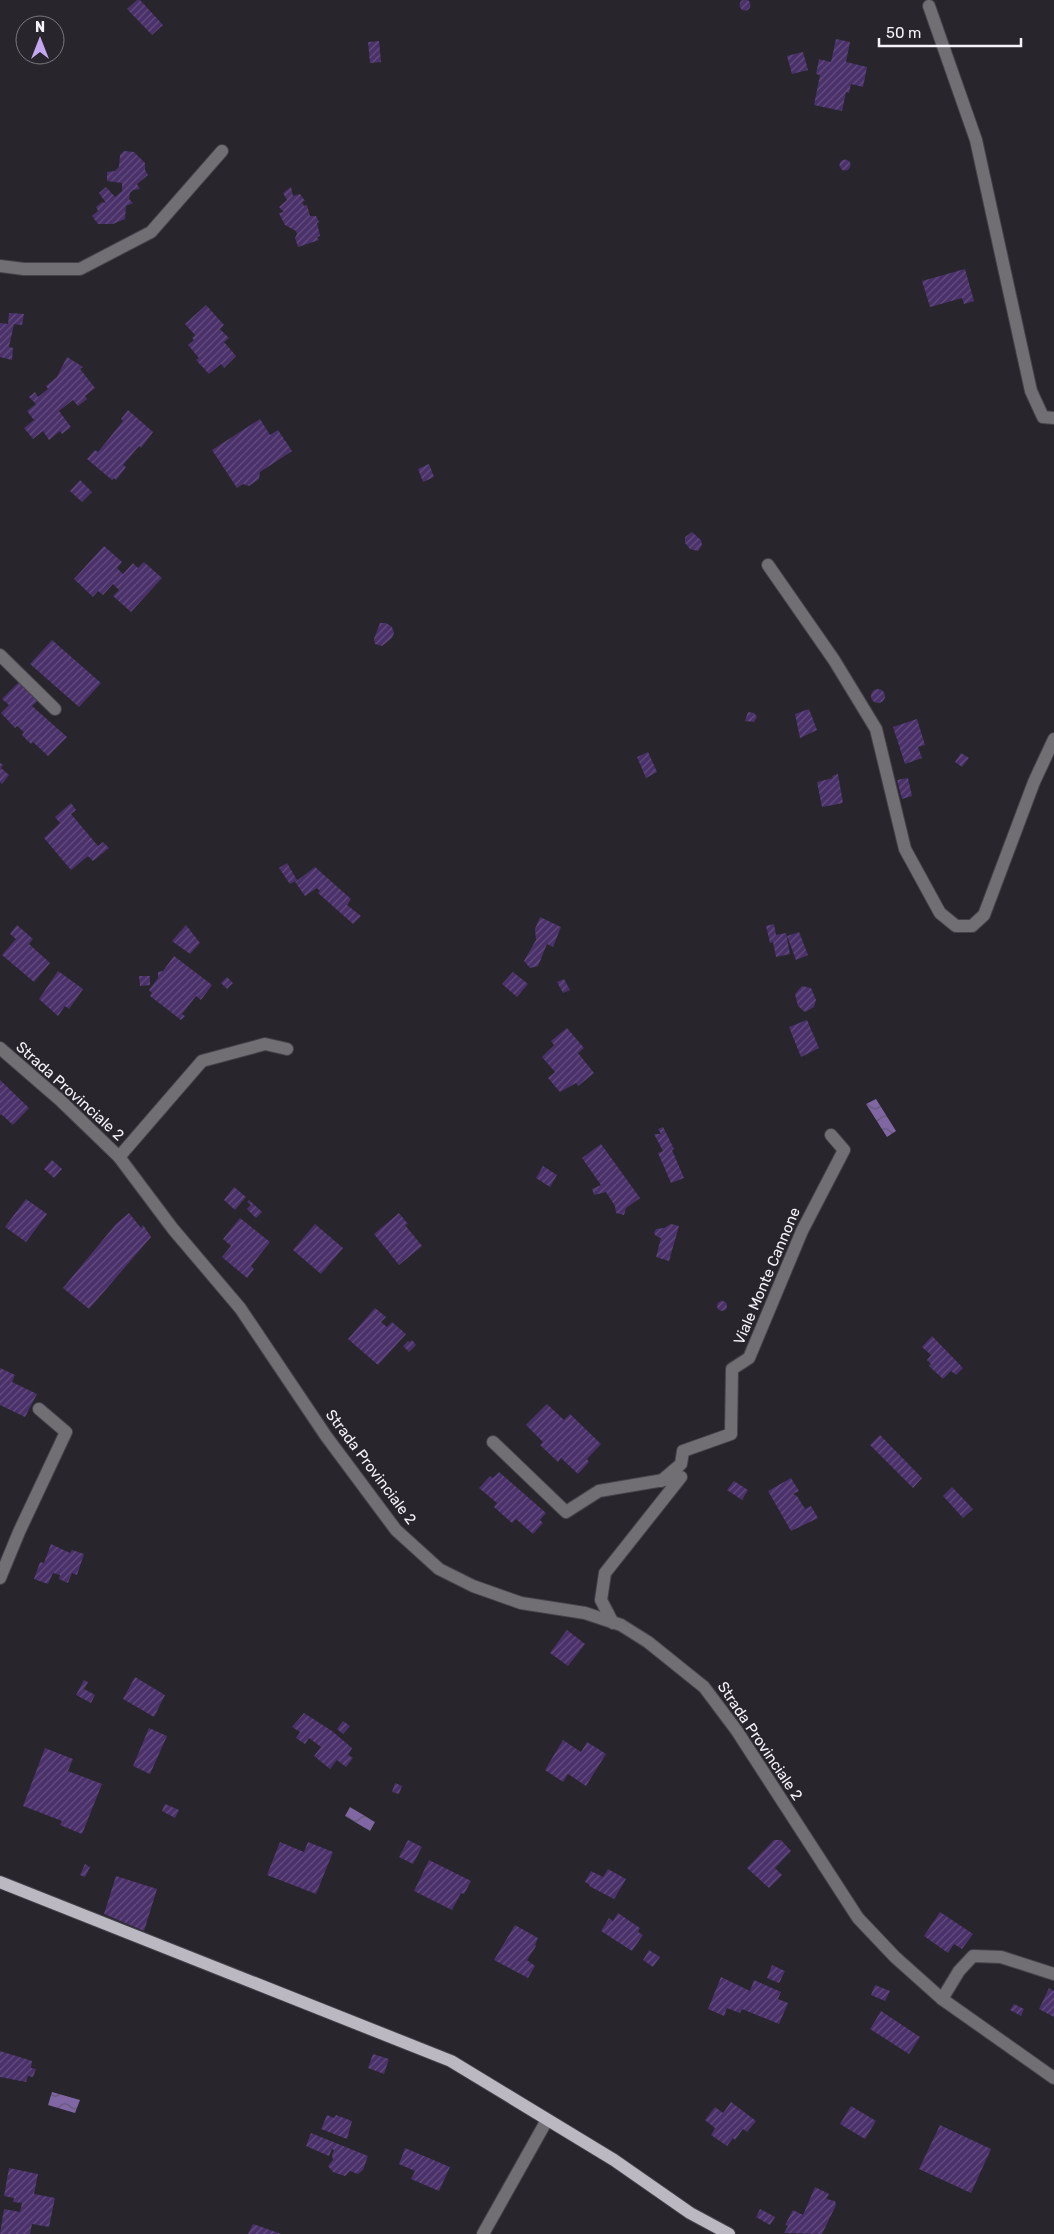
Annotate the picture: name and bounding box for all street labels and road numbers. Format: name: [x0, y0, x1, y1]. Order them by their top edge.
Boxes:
street label: Strada Provinciale 2: [12, 1038, 128, 1144]
street label: Viale Monte Cannone: [730, 1205, 804, 1347]
street label: Strada Provinciale 2: [322, 1406, 420, 1528]
street label: Strada Provinciale 2: [714, 1678, 806, 1804]

